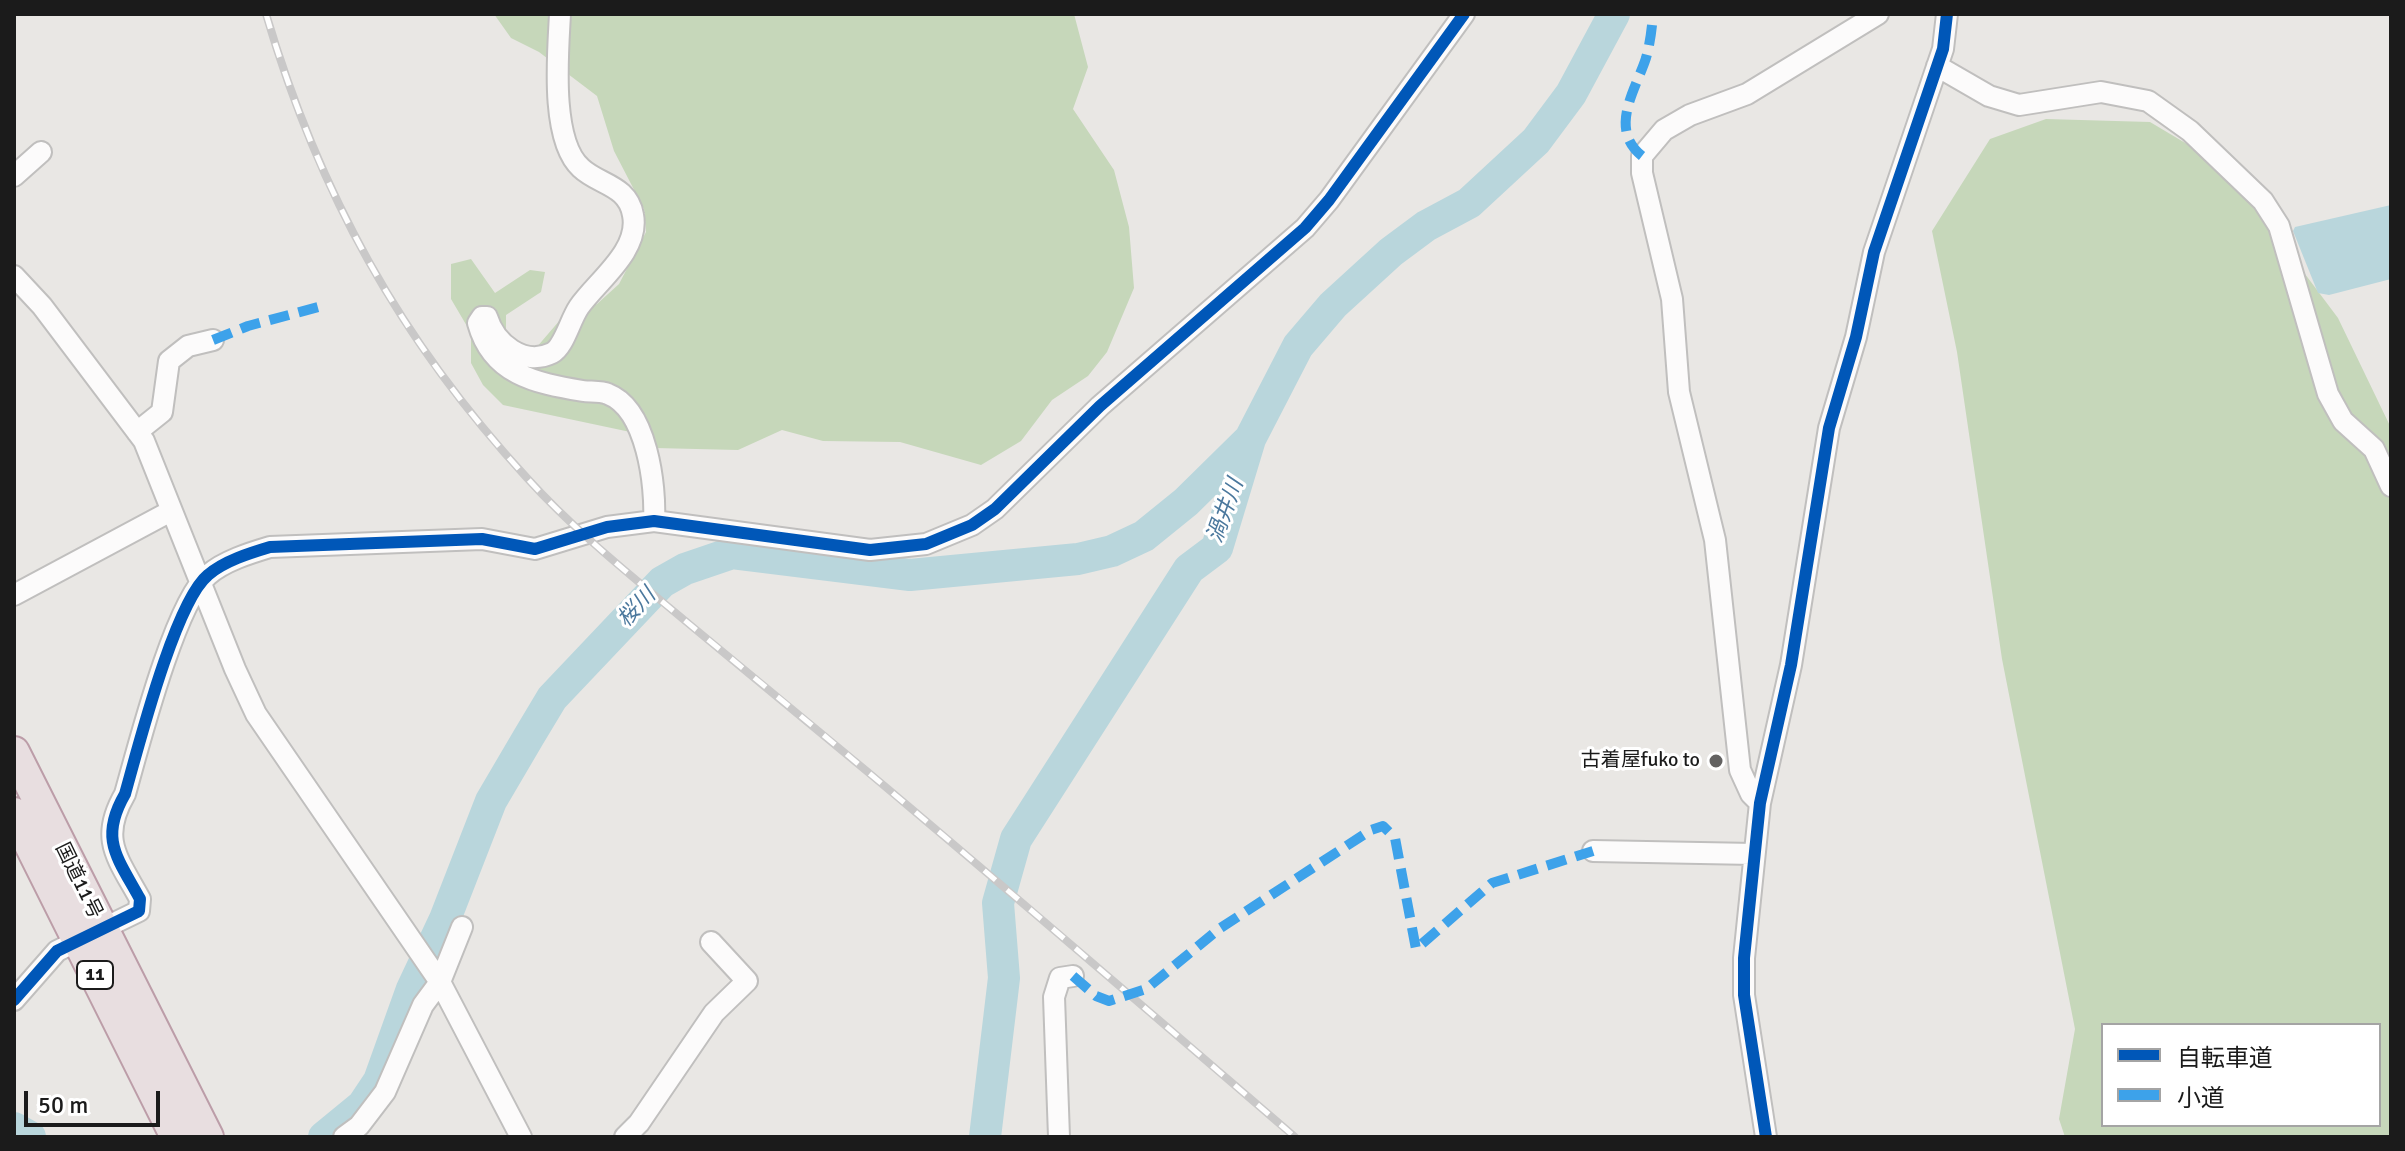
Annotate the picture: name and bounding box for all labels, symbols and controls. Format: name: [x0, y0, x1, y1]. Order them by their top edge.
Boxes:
water label: 渦井川: [1202, 475, 1250, 547]
water label: 桜川: [612, 583, 662, 633]
place label: 古着屋fuko to: [1581, 749, 1700, 773]
marker: 古着屋fuko to: [1707, 752, 1725, 770]
street label: 国道11号: [49, 839, 107, 923]
road number: 11: [77, 961, 113, 989]
legend: [2101, 1023, 2381, 1127]
text: 自転車道: [2177, 1043, 2273, 1073]
scale bar: [28, 1075, 164, 1125]
text: 小道: [2177, 1083, 2225, 1113]
text: 50 m: [38, 1090, 88, 1120]

